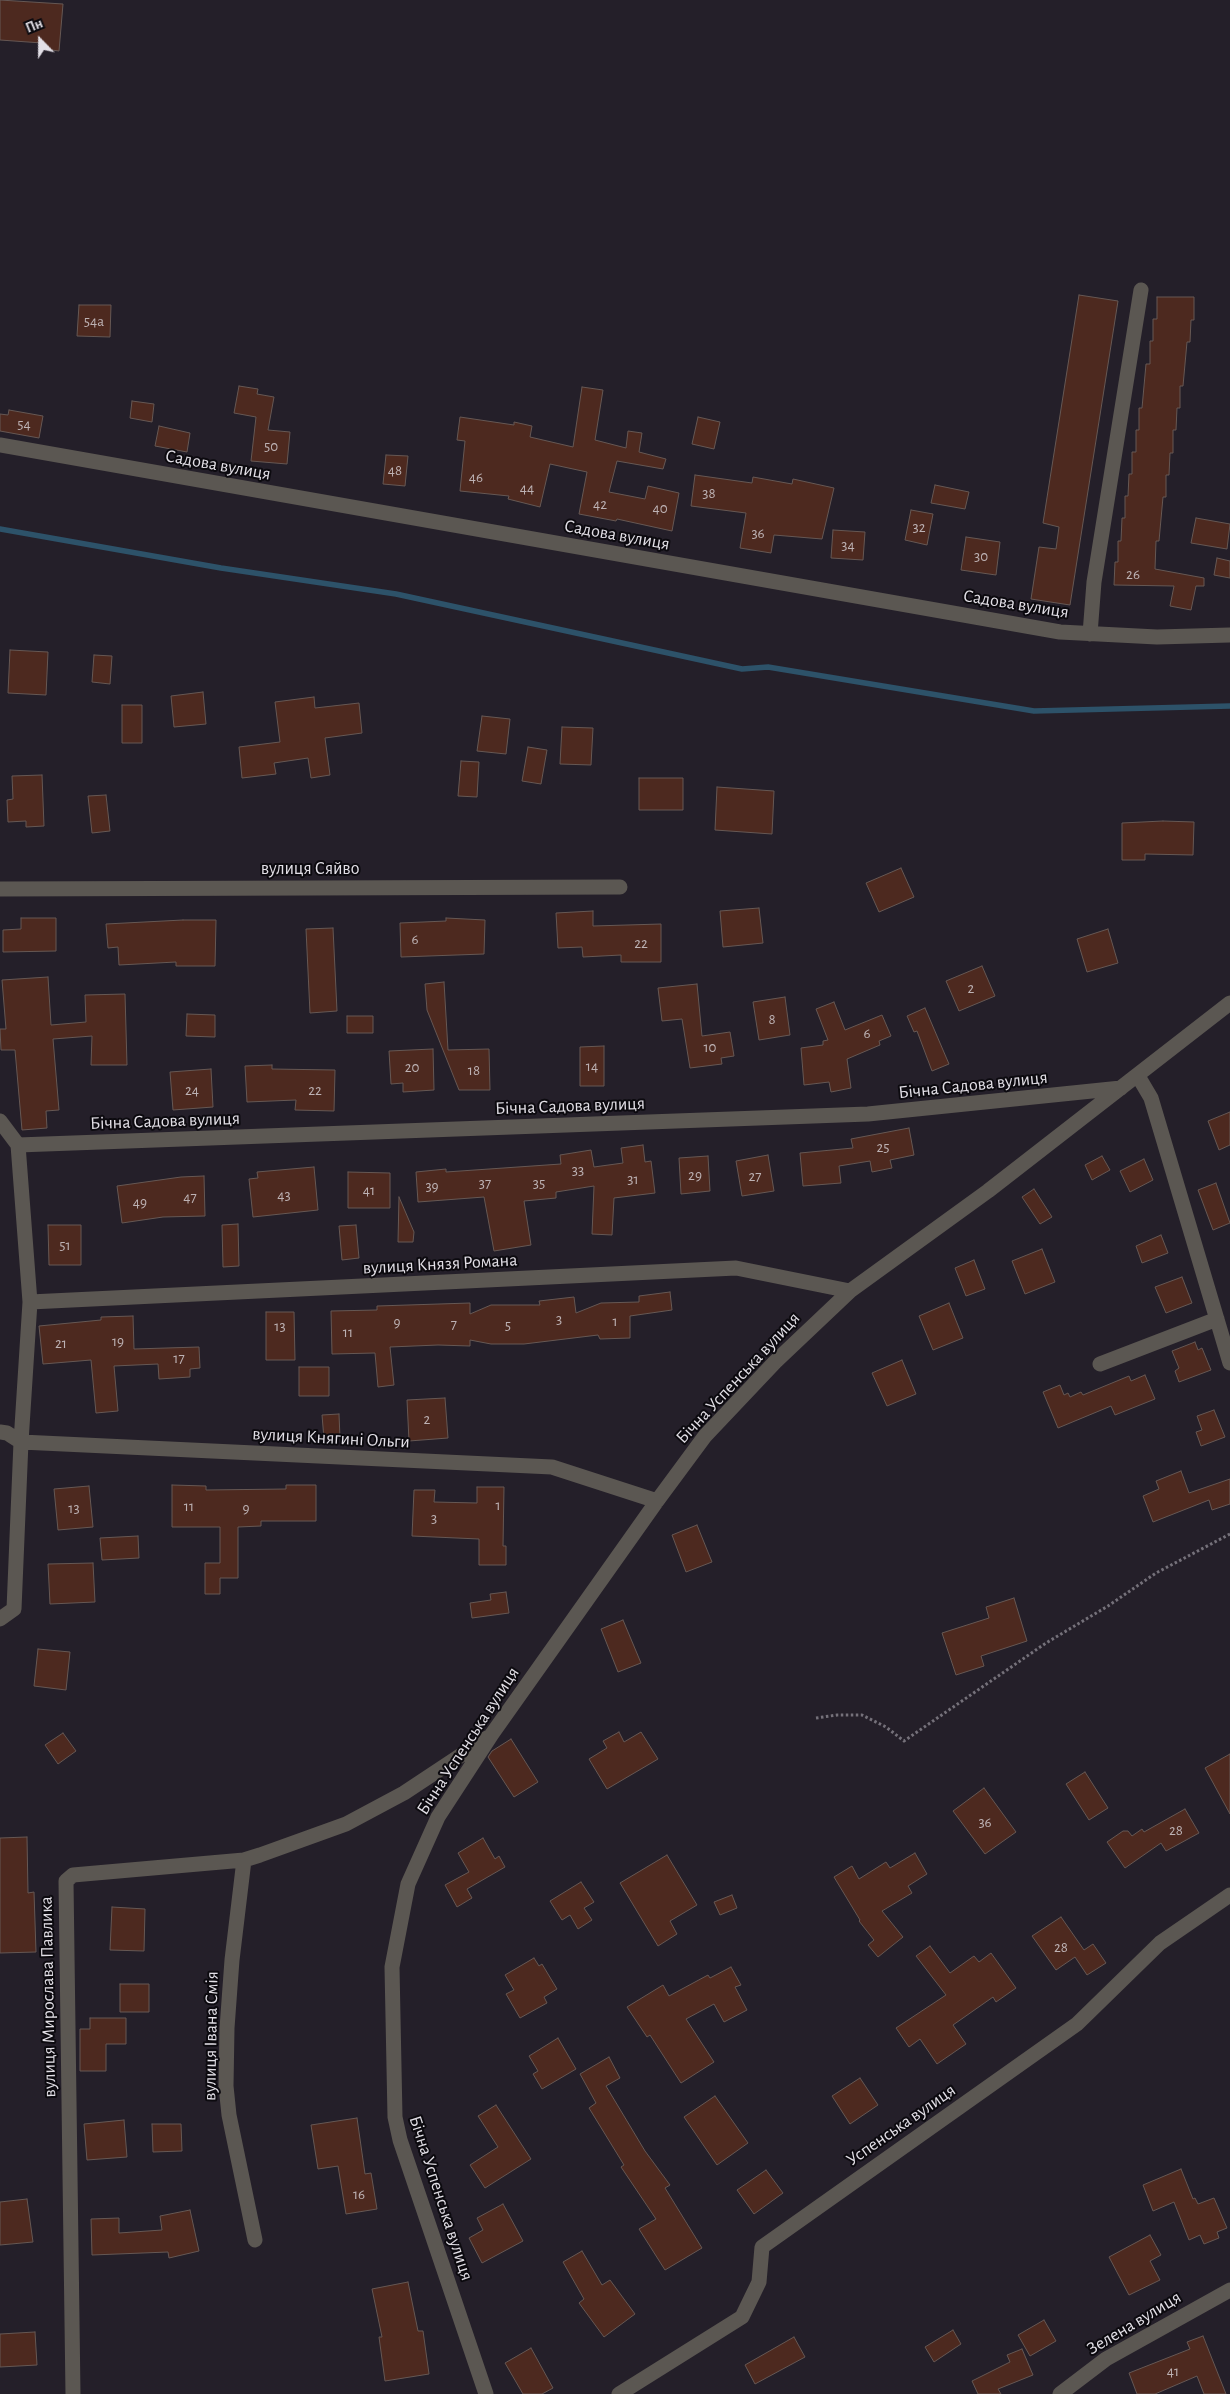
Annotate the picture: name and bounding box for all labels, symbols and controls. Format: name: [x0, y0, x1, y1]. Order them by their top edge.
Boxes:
north arrow: [15, 15, 65, 65]
text: Пн: [24, 16, 45, 36]
house number: 54а: [84, 312, 104, 330]
house number: 54: [17, 415, 31, 433]
house number: 50: [264, 437, 278, 455]
street label: Садова вулиця: [164, 445, 272, 485]
house number: 48: [388, 461, 402, 479]
house number: 46: [469, 468, 483, 486]
house number: 44: [520, 479, 534, 497]
house number: 38: [702, 484, 716, 502]
house number: 42: [593, 495, 607, 513]
house number: 40: [652, 499, 668, 517]
street label: Садова вулиця: [563, 515, 671, 555]
house number: 32: [912, 518, 926, 536]
house number: 36: [751, 524, 765, 542]
house number: 34: [841, 536, 855, 554]
house number: 30: [974, 547, 988, 565]
house number: 26: [1126, 565, 1140, 583]
street label: Садова вулиця: [962, 585, 1070, 623]
street label: вулиця Сяйво: [261, 858, 359, 880]
house number: 6: [411, 930, 419, 948]
house number: 22: [634, 934, 648, 952]
house number: 2: [968, 979, 974, 997]
house number: 8: [768, 1010, 776, 1028]
house number: 6: [863, 1024, 871, 1042]
house number: 10: [703, 1038, 717, 1056]
house number: 14: [586, 1057, 598, 1075]
house number: 20: [405, 1058, 419, 1076]
house number: 18: [468, 1061, 480, 1079]
street label: Бічна Садова вулиця: [897, 1066, 1049, 1104]
house number: 24: [185, 1081, 199, 1099]
house number: 22: [308, 1081, 322, 1099]
street label: Бічна Садова вулиця: [495, 1093, 645, 1119]
street label: Бічна Садова вулиця: [90, 1108, 240, 1134]
house number: 25: [876, 1138, 890, 1156]
house number: 33: [572, 1161, 584, 1179]
house number: 29: [688, 1166, 702, 1184]
house number: 27: [748, 1167, 762, 1185]
house number: 31: [627, 1170, 639, 1188]
house number: 37: [479, 1174, 491, 1192]
house number: 35: [533, 1174, 545, 1192]
house number: 39: [425, 1177, 439, 1195]
house number: 41: [363, 1181, 375, 1199]
house number: 43: [277, 1186, 291, 1204]
house number: 47: [183, 1188, 197, 1206]
house number: 49: [133, 1193, 147, 1211]
house number: 51: [59, 1236, 71, 1254]
street label: вулиця Князя Романа: [362, 1249, 518, 1279]
street label: Бічна Успенська вулиця: [671, 1308, 805, 1448]
house number: 3: [556, 1310, 562, 1328]
house number: 1: [612, 1312, 618, 1330]
house number: 9: [393, 1313, 401, 1331]
house number: 7: [451, 1315, 457, 1333]
house number: 5: [505, 1316, 511, 1334]
house number: 13: [274, 1317, 286, 1335]
house number: 11: [343, 1323, 353, 1341]
house number: 19: [112, 1332, 124, 1350]
house number: 21: [55, 1334, 67, 1352]
house number: 17: [173, 1349, 185, 1367]
house number: 2: [424, 1410, 430, 1428]
street label: вулиця Княгині Ольги: [252, 1423, 410, 1453]
house number: 1: [495, 1496, 501, 1514]
house number: 11: [184, 1497, 194, 1515]
house number: 13: [68, 1499, 80, 1517]
house number: 9: [242, 1499, 250, 1517]
house number: 3: [431, 1509, 437, 1527]
street label: Бічна Успенська вулиця: [412, 1663, 524, 1819]
house number: 36: [978, 1813, 992, 1831]
house number: 28: [1169, 1821, 1183, 1839]
street label: вулиця Мирослава Павлика: [35, 1896, 61, 2098]
house number: 28: [1054, 1938, 1068, 1956]
street label: вулиця Івана Смія: [199, 1971, 223, 2101]
street label: Успенська вулиця: [842, 2079, 960, 2171]
street label: Бічна Успенська вулиця: [404, 2113, 478, 2283]
house number: 16: [353, 2185, 365, 2203]
street label: Зелена вулиця: [1083, 2286, 1185, 2360]
house number: 41: [1167, 2362, 1179, 2380]

